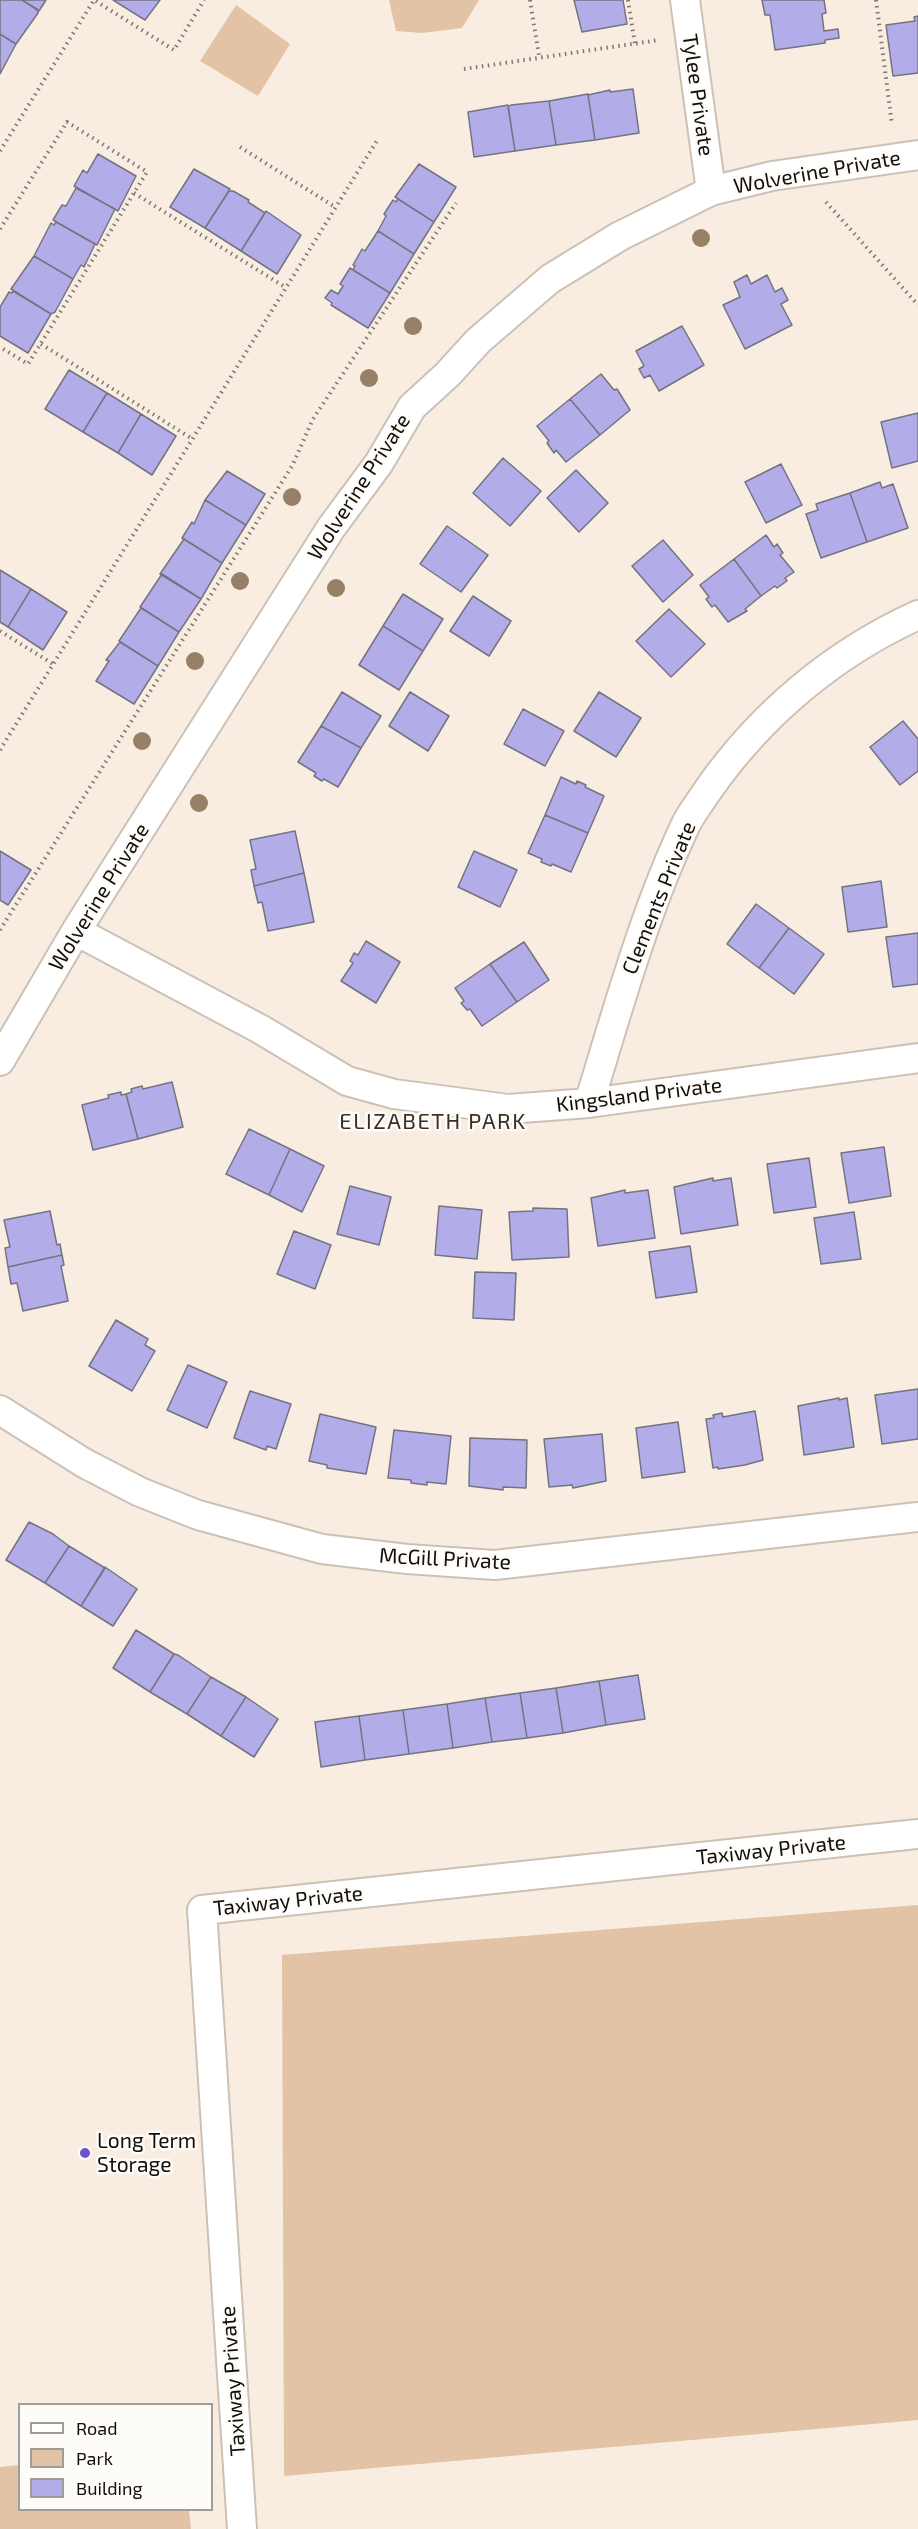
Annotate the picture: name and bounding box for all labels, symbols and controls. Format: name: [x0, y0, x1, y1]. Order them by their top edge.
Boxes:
street label: Tylee Private: [677, 32, 719, 158]
street label: Wolverine Private: [732, 145, 902, 199]
street label: Wolverine Private: [302, 409, 416, 565]
street label: Clements Private: [617, 818, 701, 978]
street label: Wolverine Private: [43, 819, 155, 975]
street label: Kingsland Private: [555, 1072, 723, 1118]
district label: ELIZABETH PARK: [339, 1109, 527, 1135]
street label: McGill Private: [378, 1543, 512, 1575]
street label: Taxiway Private: [695, 1830, 847, 1870]
street label: Taxiway Private: [212, 1881, 364, 1921]
place label: Long Term Storage: [97, 2128, 196, 2178]
marker: Long Term Storage: [78, 2146, 92, 2160]
street label: Taxiway Private: [215, 2305, 251, 2457]
legend: [18, 2403, 213, 2511]
text: Road: [76, 2417, 117, 2439]
text: Park: [76, 2447, 113, 2469]
text: Building: [76, 2477, 143, 2499]

